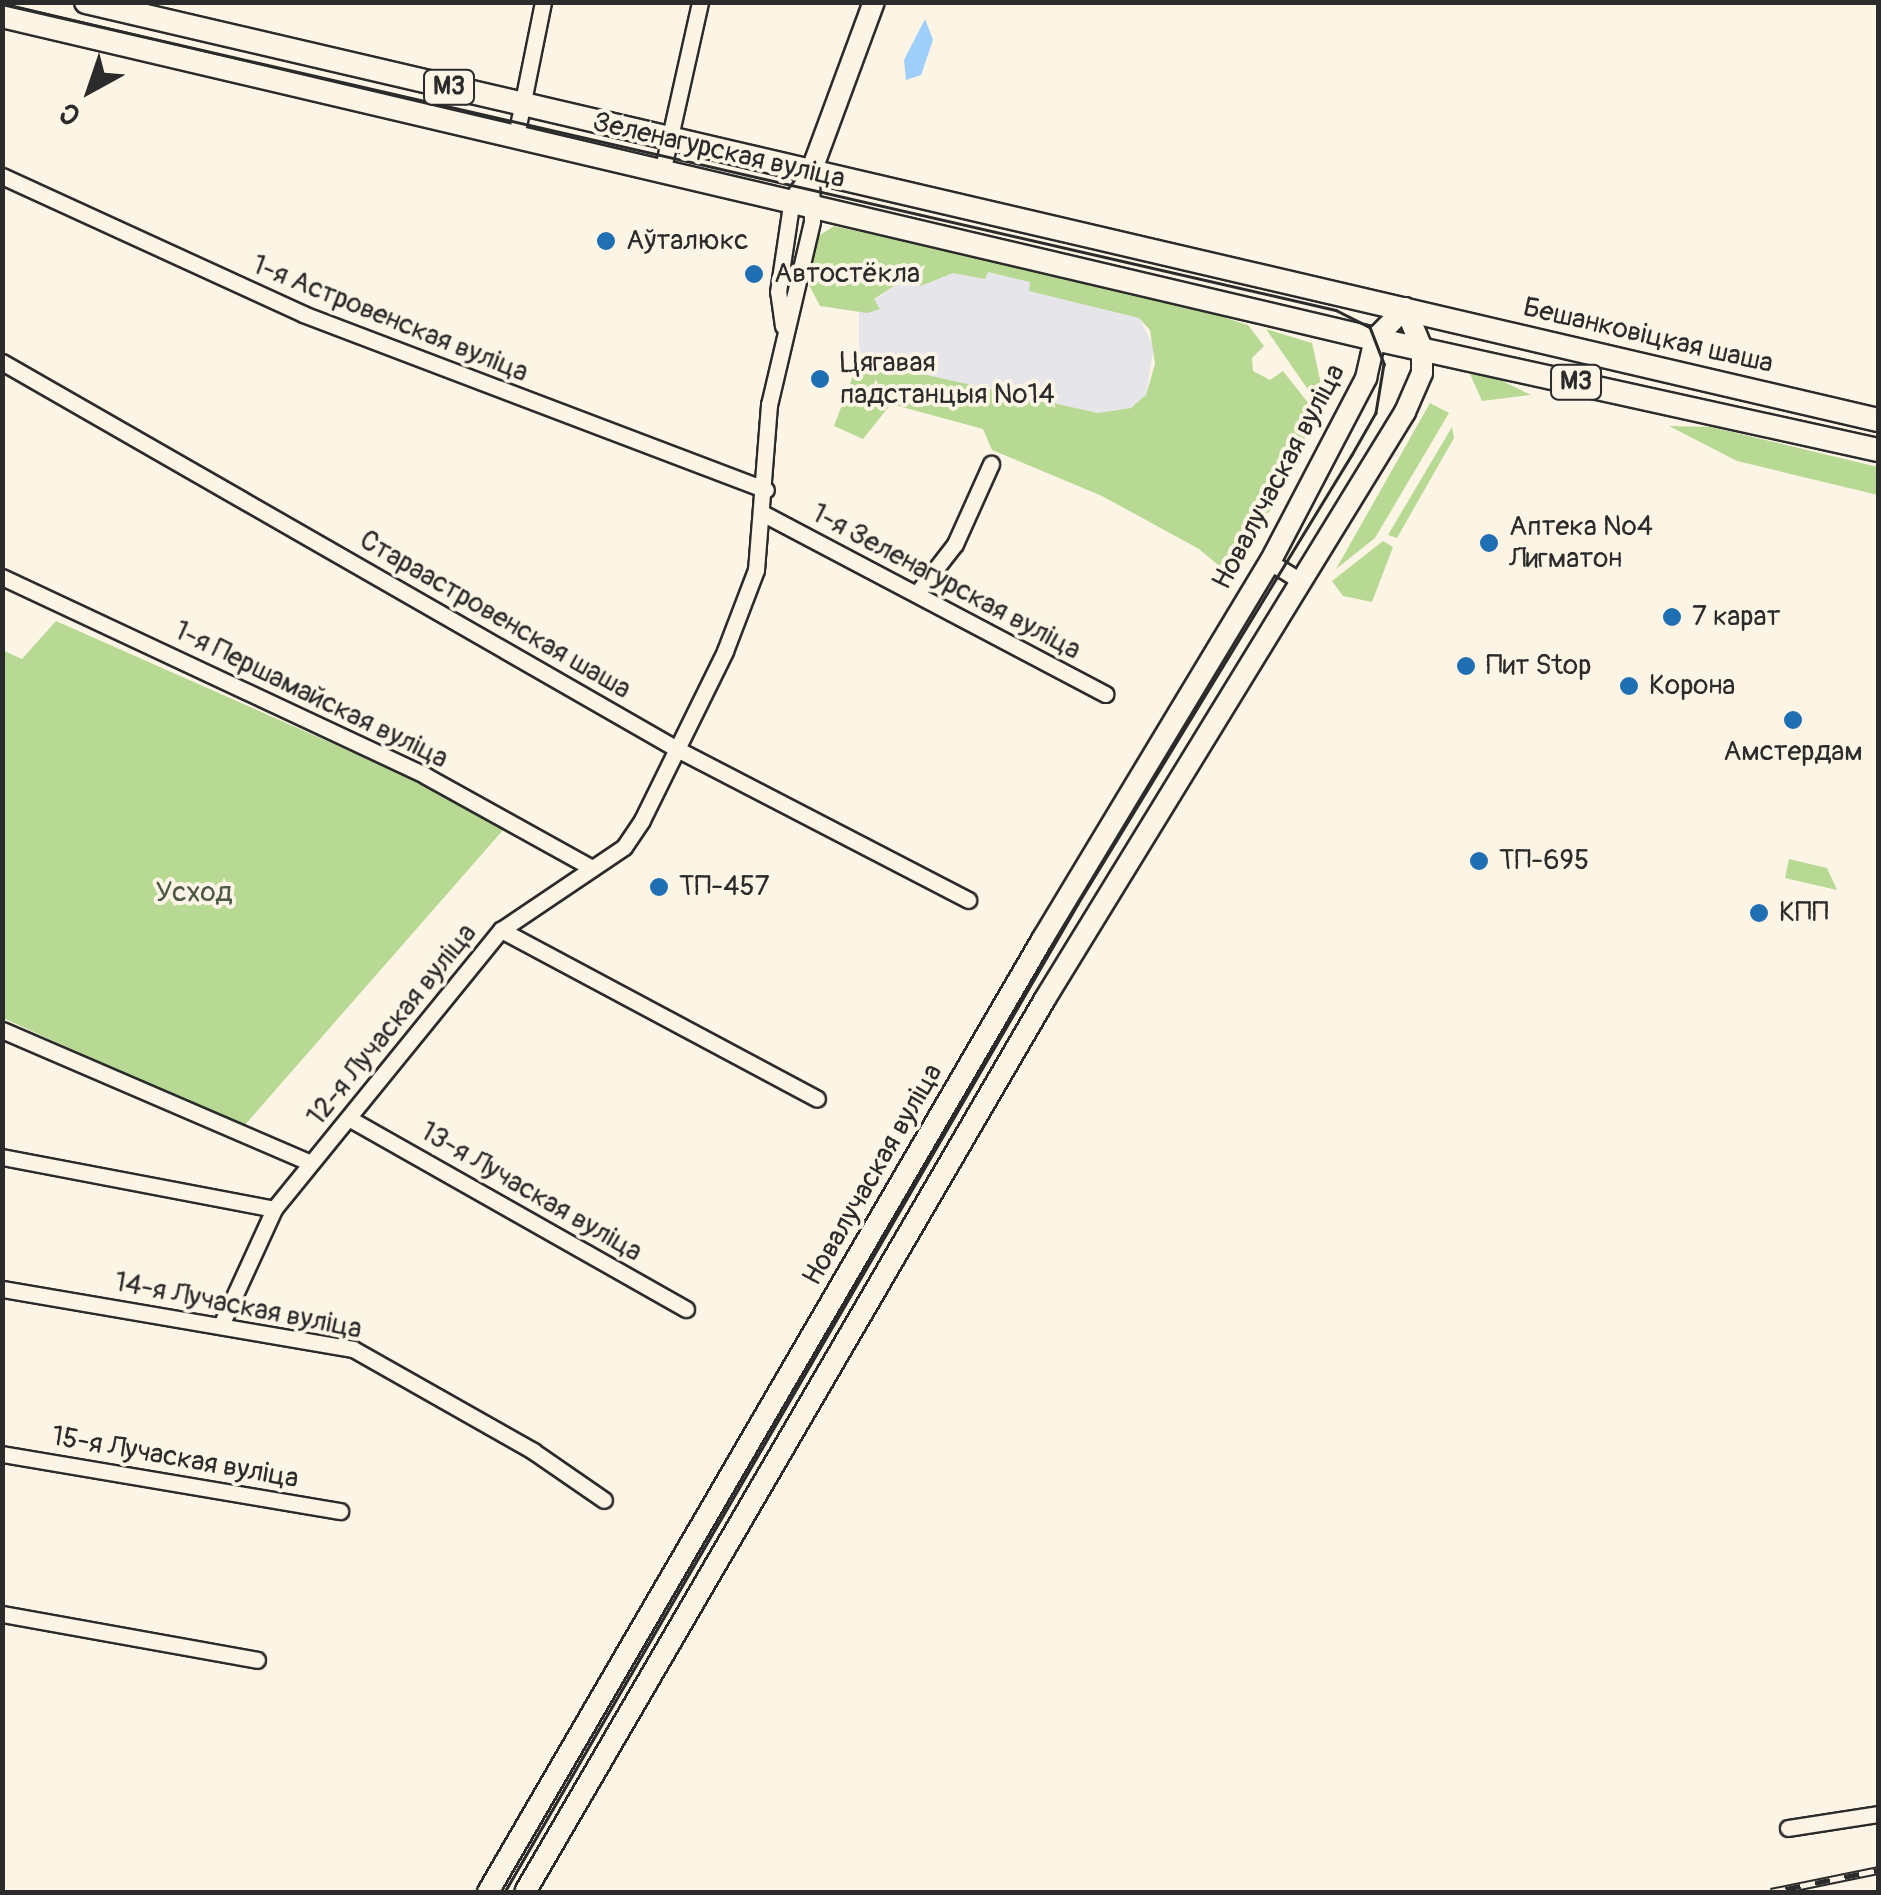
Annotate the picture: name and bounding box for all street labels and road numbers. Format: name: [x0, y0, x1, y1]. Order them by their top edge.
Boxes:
road number: М3: [422, 67, 476, 107]
street label: Зеленагурская вуліца: [590, 106, 848, 196]
street label: 1-я Астровенская вуліца: [247, 248, 533, 390]
street label: Бешанковіцкая шаша: [1520, 291, 1776, 381]
street label: Новалучаская вуліца: [1205, 359, 1353, 595]
road number: М3: [1548, 362, 1604, 402]
street label: 1-я Зеленагурская вуліца: [806, 497, 1086, 667]
street label: Стараастровенская шаша: [353, 524, 637, 706]
street label: 1-я Першамайская вуліца: [169, 614, 453, 776]
street label: 12-я Лучаская вуліца: [300, 917, 484, 1133]
street label: Новалучаская вуліца: [796, 1058, 950, 1292]
street label: 13-я Лучаская вуліца: [414, 1115, 648, 1269]
street label: 14-я Лучаская вуліца: [111, 1266, 365, 1346]
street label: 15-я Лучаская вуліца: [49, 1420, 301, 1496]

